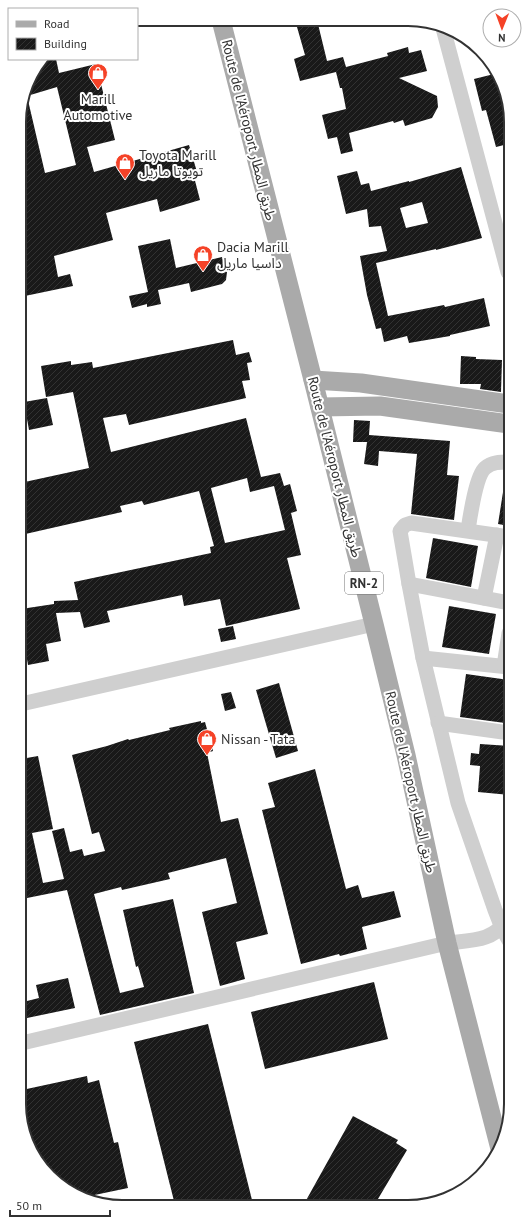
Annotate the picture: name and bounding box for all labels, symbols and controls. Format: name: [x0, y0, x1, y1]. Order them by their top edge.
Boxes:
legend: [8, 8, 138, 60]
north arrow: [482, 8, 522, 48]
text: Road: [44, 16, 69, 31]
text: N: [498, 31, 506, 45]
text: Building: [44, 36, 87, 51]
street label: Route de l'Aéroport طريق المطار: [217, 38, 280, 223]
shop icon: Marill Automotive: [87, 62, 109, 90]
place label: Marill Automotive: [64, 90, 132, 124]
place label: Toyota Marill تويوتا ماريل: [139, 146, 216, 180]
shop icon: Toyota Marill تويوتا ماريل: [114, 152, 136, 180]
place label: Dacia Marill داسيا ماريل: [217, 238, 289, 272]
shop icon: Dacia Marill داسيا ماريل: [192, 244, 214, 272]
street label: Route de l'Aéroport طريق المطار: [303, 375, 366, 560]
road number: RN-2: [345, 572, 383, 594]
street label: Route de l'Aéroport طريق المطار: [380, 689, 441, 875]
shop icon: Nissan - Tata: [196, 728, 218, 756]
place label: Nissan - Tata: [221, 730, 295, 748]
scale bar: [10, 1192, 110, 1218]
text: 50 m: [16, 1198, 42, 1213]

